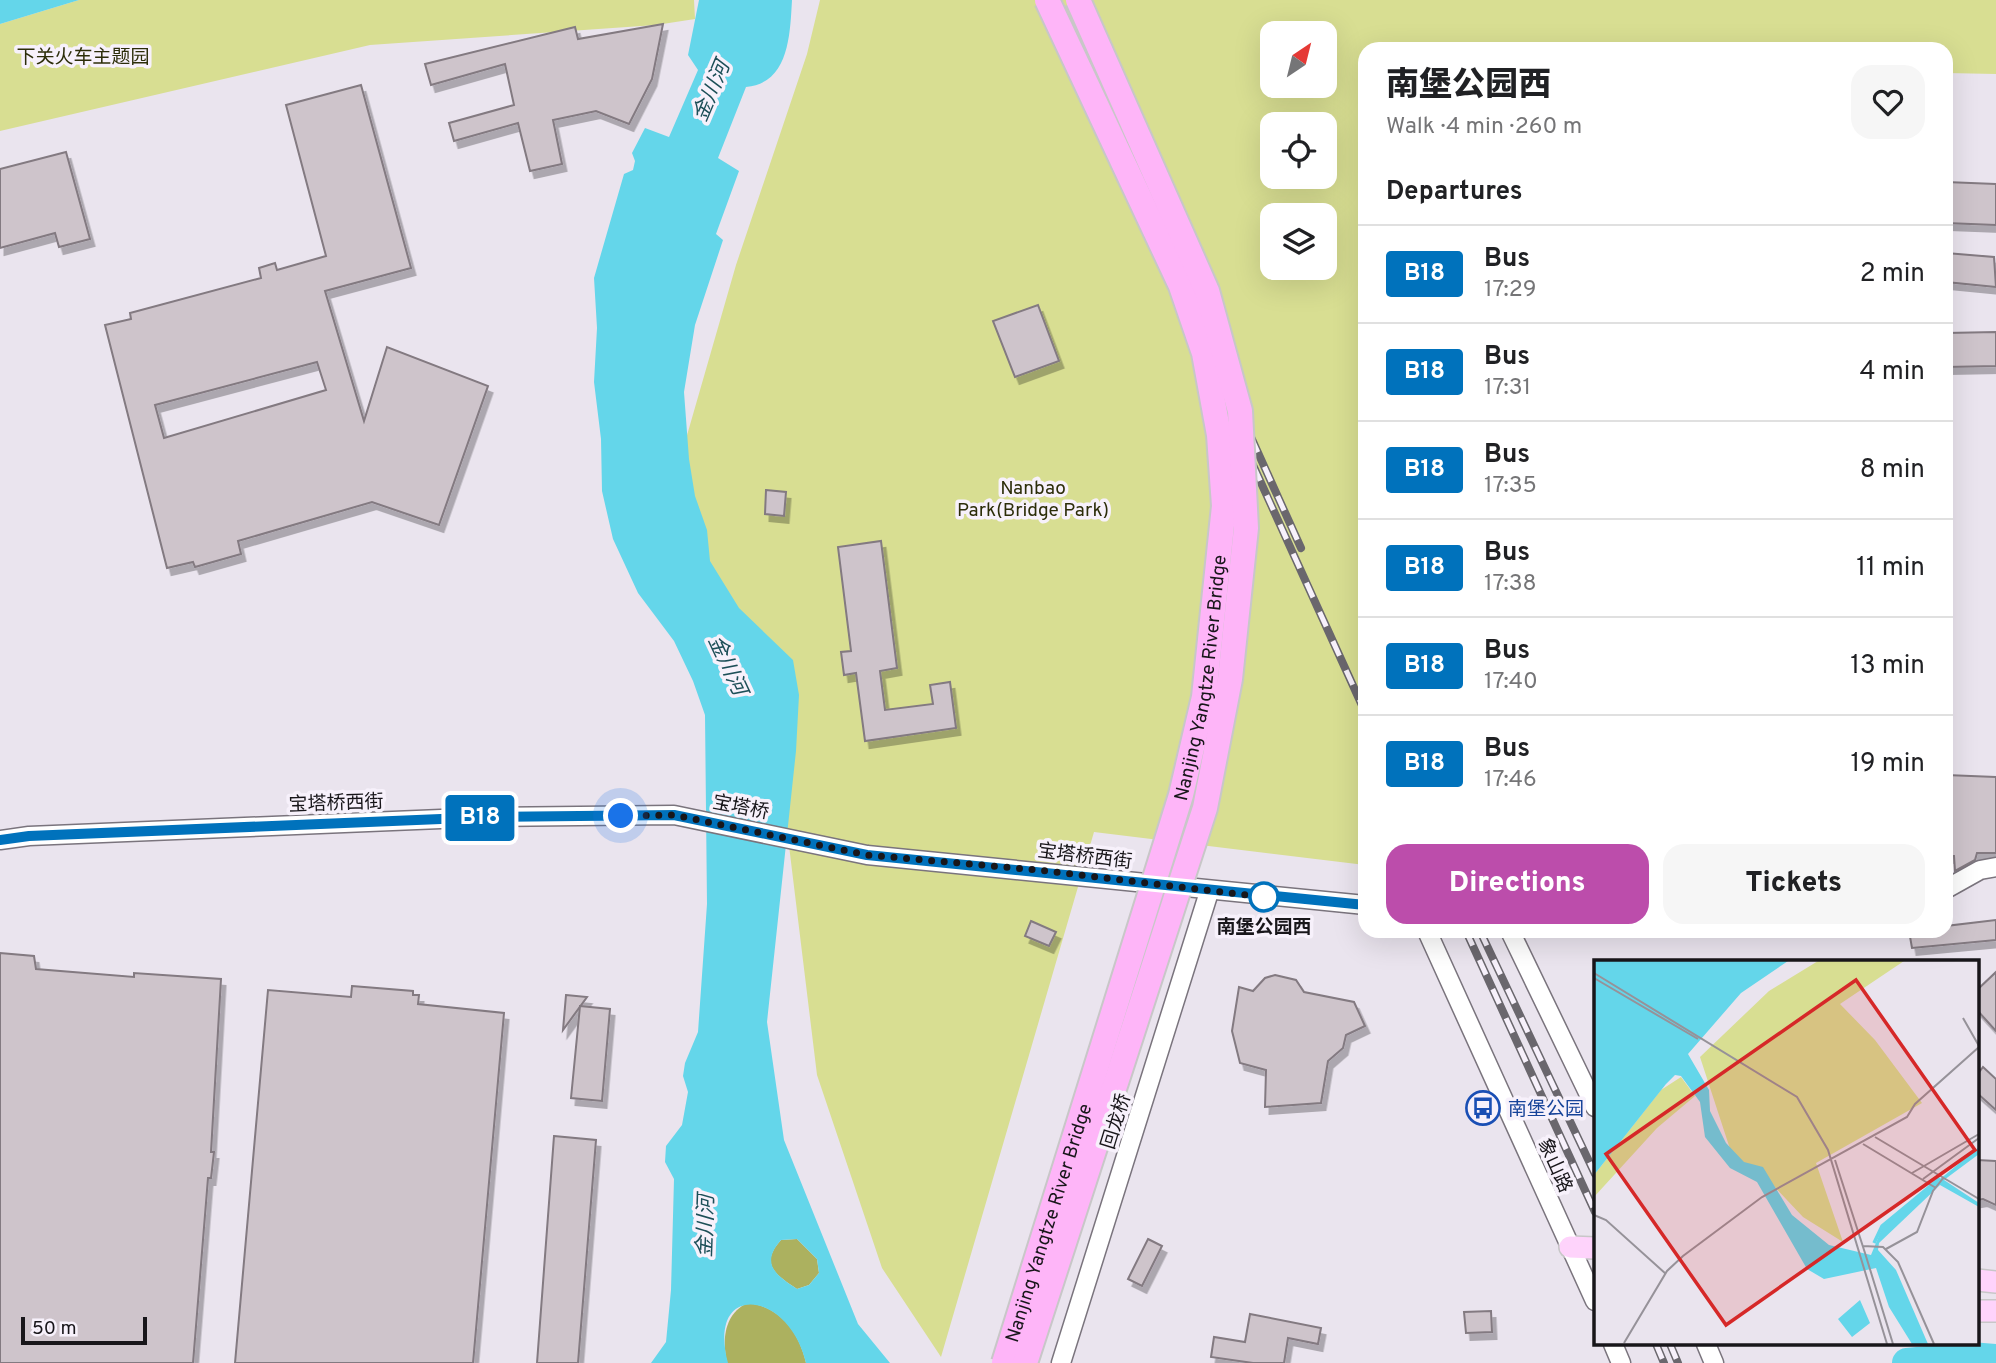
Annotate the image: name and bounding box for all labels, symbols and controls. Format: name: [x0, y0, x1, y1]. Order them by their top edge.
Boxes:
north arrow: [1260, 21, 1337, 98]
map controls: [1260, 21, 1337, 280]
park label: 下关火车主题园: [16, 46, 150, 70]
water label: 金川河: [688, 54, 739, 126]
button: heart: [1851, 65, 1925, 139]
text: 南堡公园西: [1386, 66, 1551, 108]
button: locate: [1260, 112, 1337, 189]
text: Walk · 4 min · 260 m: [1386, 113, 1582, 142]
text: Departures: [1386, 176, 1523, 209]
button: layers: [1260, 203, 1337, 280]
text: Bus: [1484, 243, 1530, 276]
text: 2 min: [1860, 258, 1925, 291]
text: B18: [1404, 259, 1445, 289]
text: 17:29: [1484, 276, 1537, 305]
text: Bus: [1484, 341, 1530, 374]
text: 4 min: [1859, 356, 1925, 389]
text: B18: [1404, 357, 1445, 387]
text: 17:31: [1484, 374, 1531, 403]
text: Bus: [1484, 439, 1530, 472]
text: 8 min: [1860, 454, 1925, 487]
text: B18: [1404, 455, 1445, 485]
text: 17:35: [1484, 472, 1537, 501]
park label: Nanbao Park(Bridge Park): [957, 477, 1109, 523]
text: Bus: [1484, 537, 1530, 570]
text: 11 min: [1856, 552, 1925, 585]
text: B18: [1404, 553, 1445, 583]
street label: Nanjing Yangtze River Bridge: [1170, 554, 1233, 803]
text: 17:38: [1484, 570, 1537, 599]
water label: 金川河: [701, 631, 754, 704]
text: Bus: [1484, 635, 1530, 668]
text: 13 min: [1850, 650, 1925, 683]
text: B18: [1404, 651, 1445, 681]
text: 17:40: [1484, 668, 1538, 697]
text: Bus: [1484, 733, 1530, 766]
text: 19 min: [1850, 748, 1925, 781]
text: B18: [1404, 749, 1445, 779]
text: 17:46: [1484, 766, 1537, 795]
street label: 宝塔桥西街: [288, 790, 384, 818]
street label: 宝塔桥: [710, 791, 771, 825]
line badge: B18: [440, 795, 520, 841]
your location: [603, 798, 638, 833]
text: B18: [459, 803, 501, 833]
street label: 宝塔桥西街: [1036, 839, 1133, 875]
button: Directions: [1386, 844, 1649, 924]
button: Tickets: [1663, 844, 1925, 924]
marker: 南堡公园西: [1249, 882, 1279, 912]
place label: 南堡公园西: [1216, 916, 1312, 940]
inset map: [1594, 960, 1979, 1346]
bus stop icon: 南堡公园: [1464, 1089, 1502, 1127]
street label: 回龙桥: [1097, 1091, 1137, 1152]
place label: 南堡公园: [1508, 1098, 1584, 1122]
street label: Nanjing Yangtze River Bridge: [1001, 1101, 1098, 1346]
street label: 象山路: [1532, 1135, 1577, 1197]
water label: 金川河: [692, 1190, 721, 1258]
scale bar: [21, 1314, 147, 1346]
text: 50 m: [32, 1317, 77, 1341]

